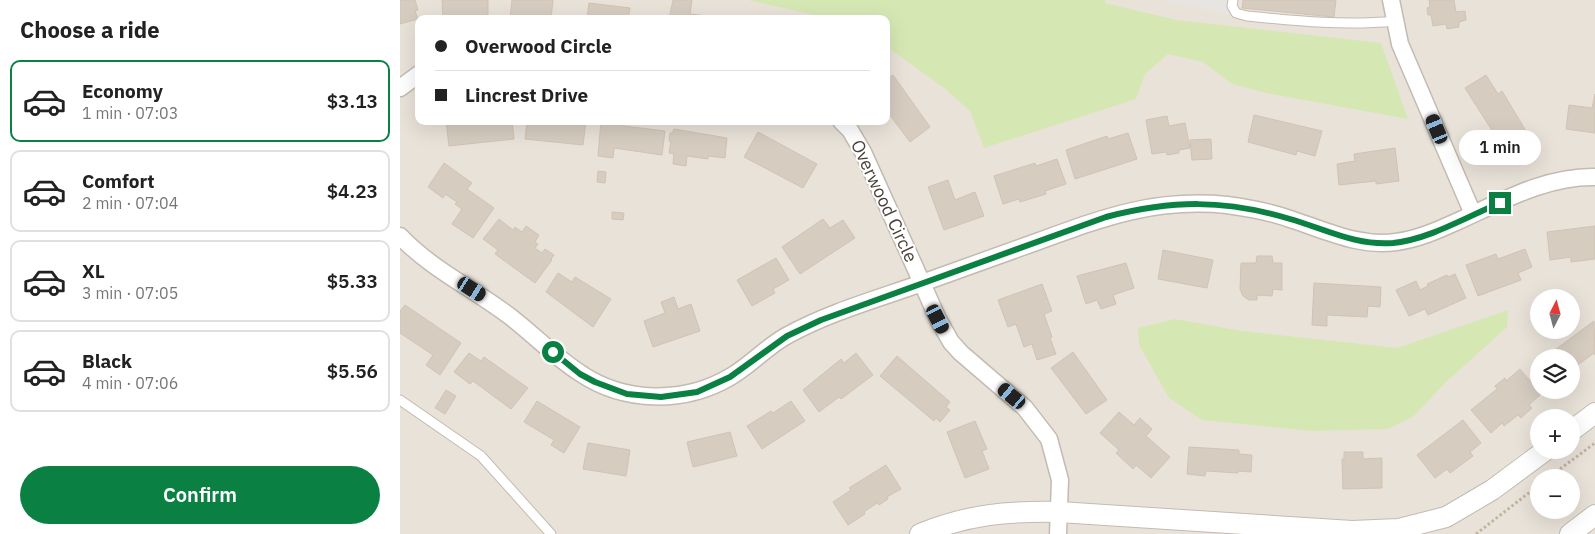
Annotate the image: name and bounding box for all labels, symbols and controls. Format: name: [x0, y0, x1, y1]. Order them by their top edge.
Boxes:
text: Choose a ride: [20, 15, 160, 44]
text: Overwood Circle: [465, 34, 612, 58]
icon: car: [22, 79, 67, 124]
text: Economy: [82, 79, 163, 103]
text: Lincrest Drive: [465, 83, 588, 107]
text: $3.13: [327, 89, 378, 113]
text: 1 min · 07:03: [82, 103, 178, 123]
car: [1424, 112, 1449, 146]
callout: 1 min: [1459, 130, 1541, 166]
street label: Overwood Circle: [846, 136, 923, 266]
text: 1 min: [1479, 137, 1521, 157]
icon: car: [22, 169, 67, 214]
text: Comfort: [82, 169, 155, 193]
text: $4.23: [327, 179, 378, 203]
route end: [1489, 192, 1511, 214]
text: 2 min · 07:04: [82, 193, 178, 213]
icon: car: [22, 259, 67, 304]
text: XL: [82, 259, 105, 283]
text: $5.33: [327, 269, 378, 293]
car: [455, 275, 488, 303]
text: 3 min · 07:05: [82, 283, 178, 303]
north arrow: [1530, 289, 1580, 339]
map controls: [1530, 289, 1580, 519]
car: [924, 302, 951, 336]
route start: [542, 341, 564, 363]
icon: car: [22, 349, 67, 394]
text: Black: [82, 349, 132, 373]
button: layers: [1530, 349, 1580, 399]
text: $5.56: [327, 359, 378, 383]
text: 4 min · 07:06: [82, 373, 178, 393]
car: [995, 381, 1028, 411]
button: +: [1530, 409, 1580, 459]
button: Confirm: [20, 466, 380, 524]
button: −: [1530, 469, 1580, 519]

